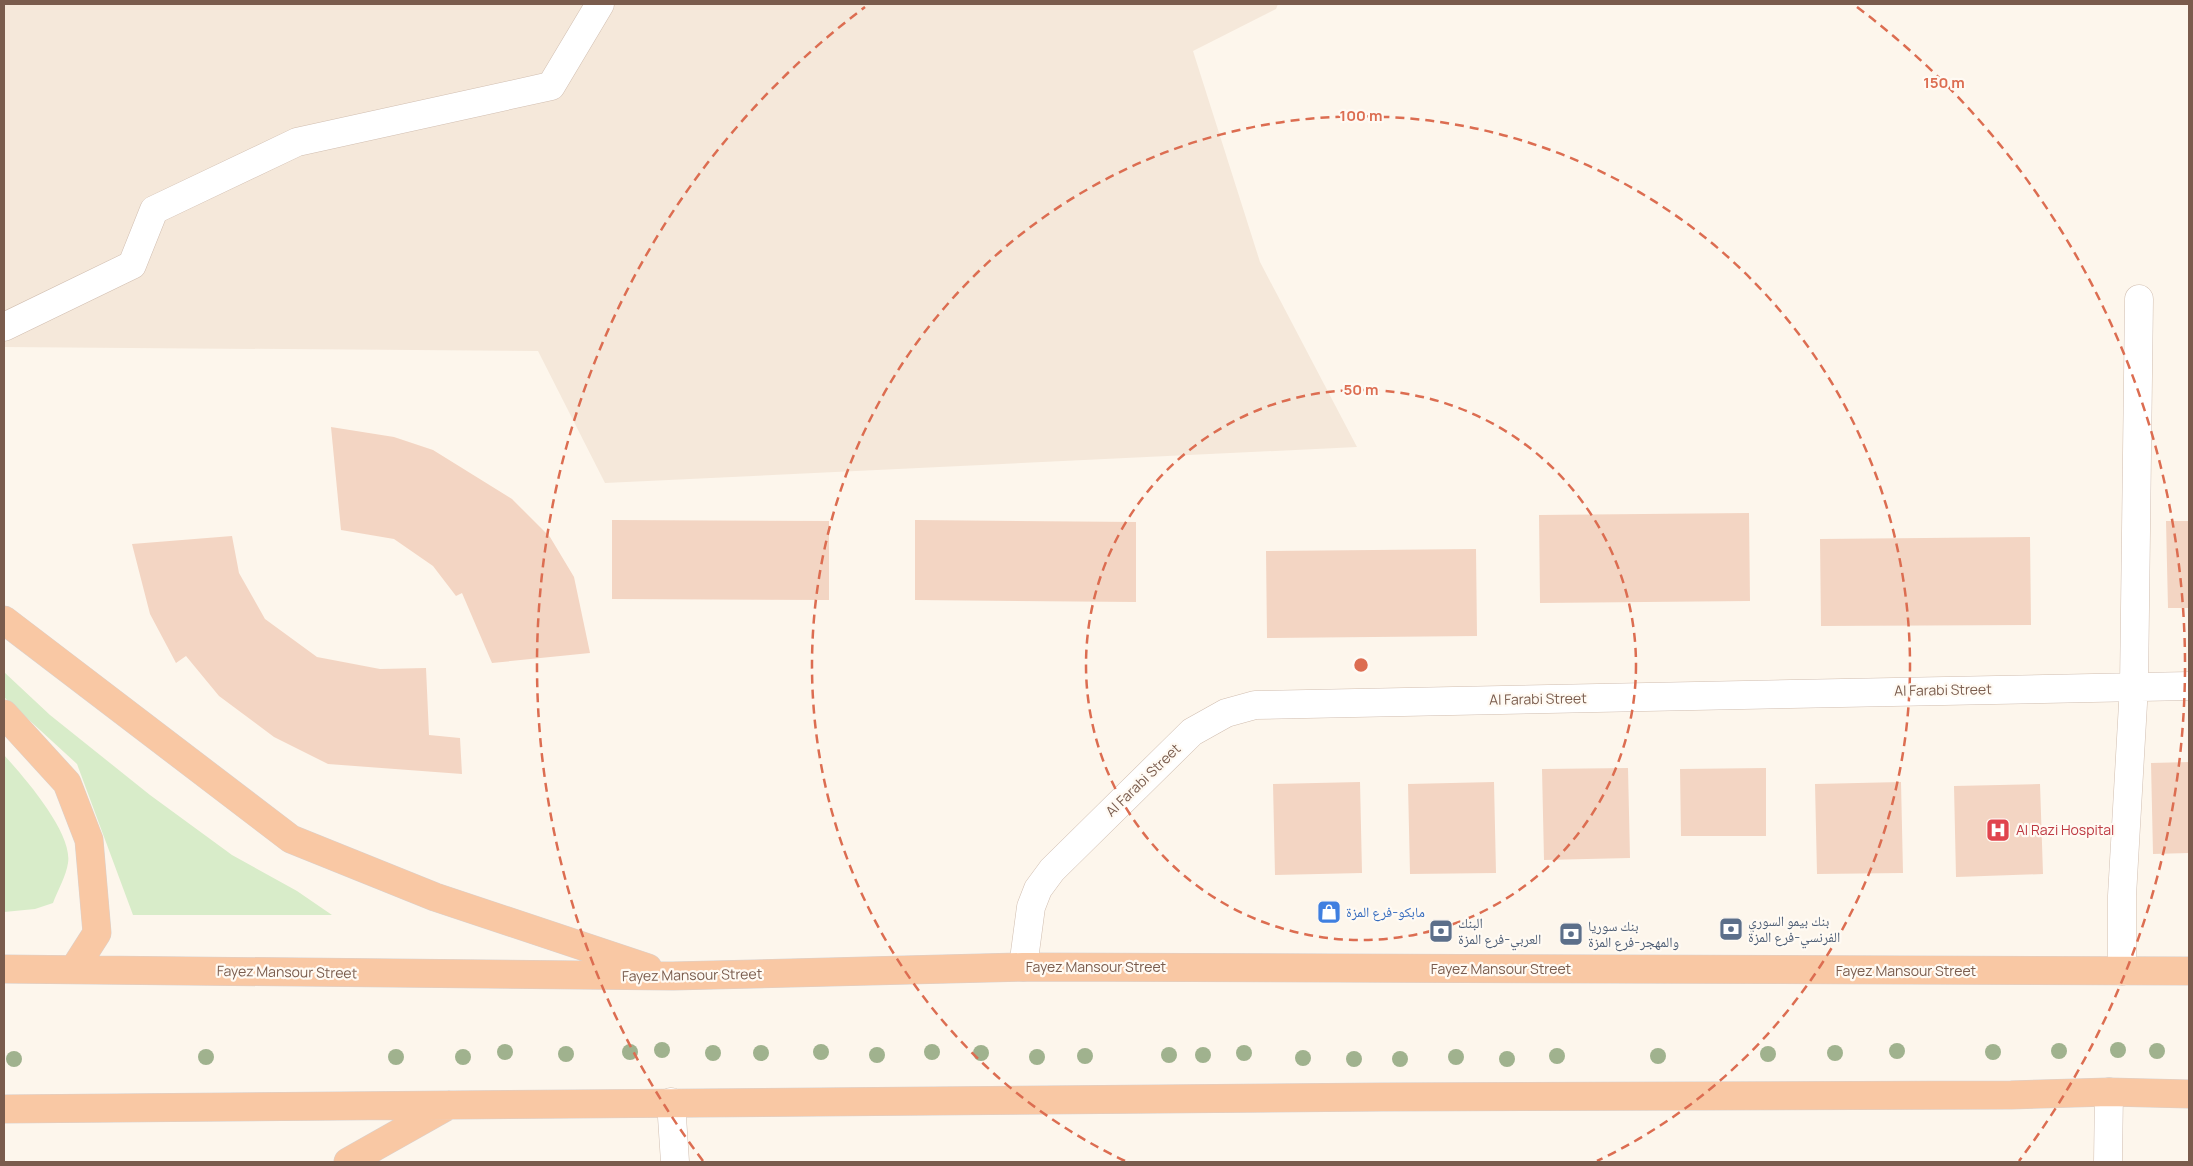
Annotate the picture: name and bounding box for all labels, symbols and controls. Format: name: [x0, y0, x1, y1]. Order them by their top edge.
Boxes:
text: 150 m: [1923, 72, 1965, 93]
text: 100 m: [1340, 105, 1382, 126]
text: 50 m: [1343, 379, 1379, 400]
centre of rings: [1352, 656, 1370, 674]
street label: Al Farabi Street: [1894, 679, 1992, 700]
street label: Al Farabi Street: [1489, 688, 1587, 709]
street label: Al Farabi Street: [1101, 739, 1185, 820]
hospital icon: Al Razi Hospital: [1985, 817, 2011, 843]
place label: Al Razi Hospital: [2016, 820, 2114, 839]
shop icon: مابكو-فرع المزة: [1316, 899, 1342, 925]
place label: مابكو-فرع المزة: [1346, 902, 1425, 922]
place label: بنك بيمو السوري الفرنسي-فرع المزة: [1748, 911, 1840, 949]
place label: البنك العربي-فرع المزة: [1458, 913, 1541, 951]
place label: بنك سوريا والمهجر-فرع المزة: [1588, 916, 1679, 952]
bank icon: بنك بيمو السوري الفرنسي-فرع المزة: [1718, 916, 1744, 942]
bank icon: البنك العربي-فرع المزة: [1428, 918, 1454, 944]
bank icon: بنك سوريا والمهجر-فرع المزة: [1558, 921, 1584, 947]
street label: Fayez Mansour Street: [1026, 957, 1167, 976]
street label: Fayez Mansour Street: [1431, 959, 1572, 978]
street label: Fayez Mansour Street: [217, 961, 358, 982]
street label: Fayez Mansour Street: [1836, 961, 1977, 980]
street label: Fayez Mansour Street: [622, 964, 763, 985]

